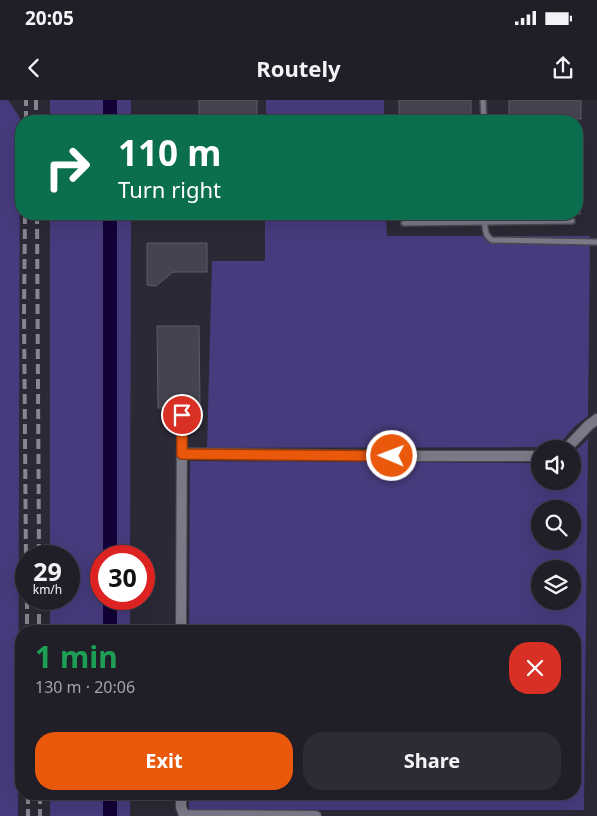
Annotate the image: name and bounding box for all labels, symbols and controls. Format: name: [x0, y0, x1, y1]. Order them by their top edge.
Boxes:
text: 20:05: [25, 5, 74, 31]
text: Routely: [256, 53, 341, 83]
icon: back: [20, 54, 48, 82]
icon: share: [549, 54, 577, 82]
text: 110 m: [118, 129, 221, 176]
icon: right: [35, 135, 100, 200]
text: Turn right: [118, 174, 221, 204]
pin: [161, 394, 203, 436]
icon: arrive: [168, 401, 196, 429]
position arrow: [365, 429, 417, 481]
map controls: [531, 440, 581, 610]
button: sound: [531, 440, 581, 490]
button: search: [531, 500, 581, 550]
speed limit sign: 30: [90, 545, 155, 610]
text: 29: [33, 554, 62, 588]
button: layers: [531, 560, 581, 610]
text: km/h: [33, 581, 62, 598]
text: 1 min: [35, 636, 118, 677]
button: close: [509, 642, 561, 694]
text: 130 m · 20:06: [35, 676, 135, 698]
button: Exit: [35, 732, 293, 790]
button: Share: [303, 732, 561, 790]

